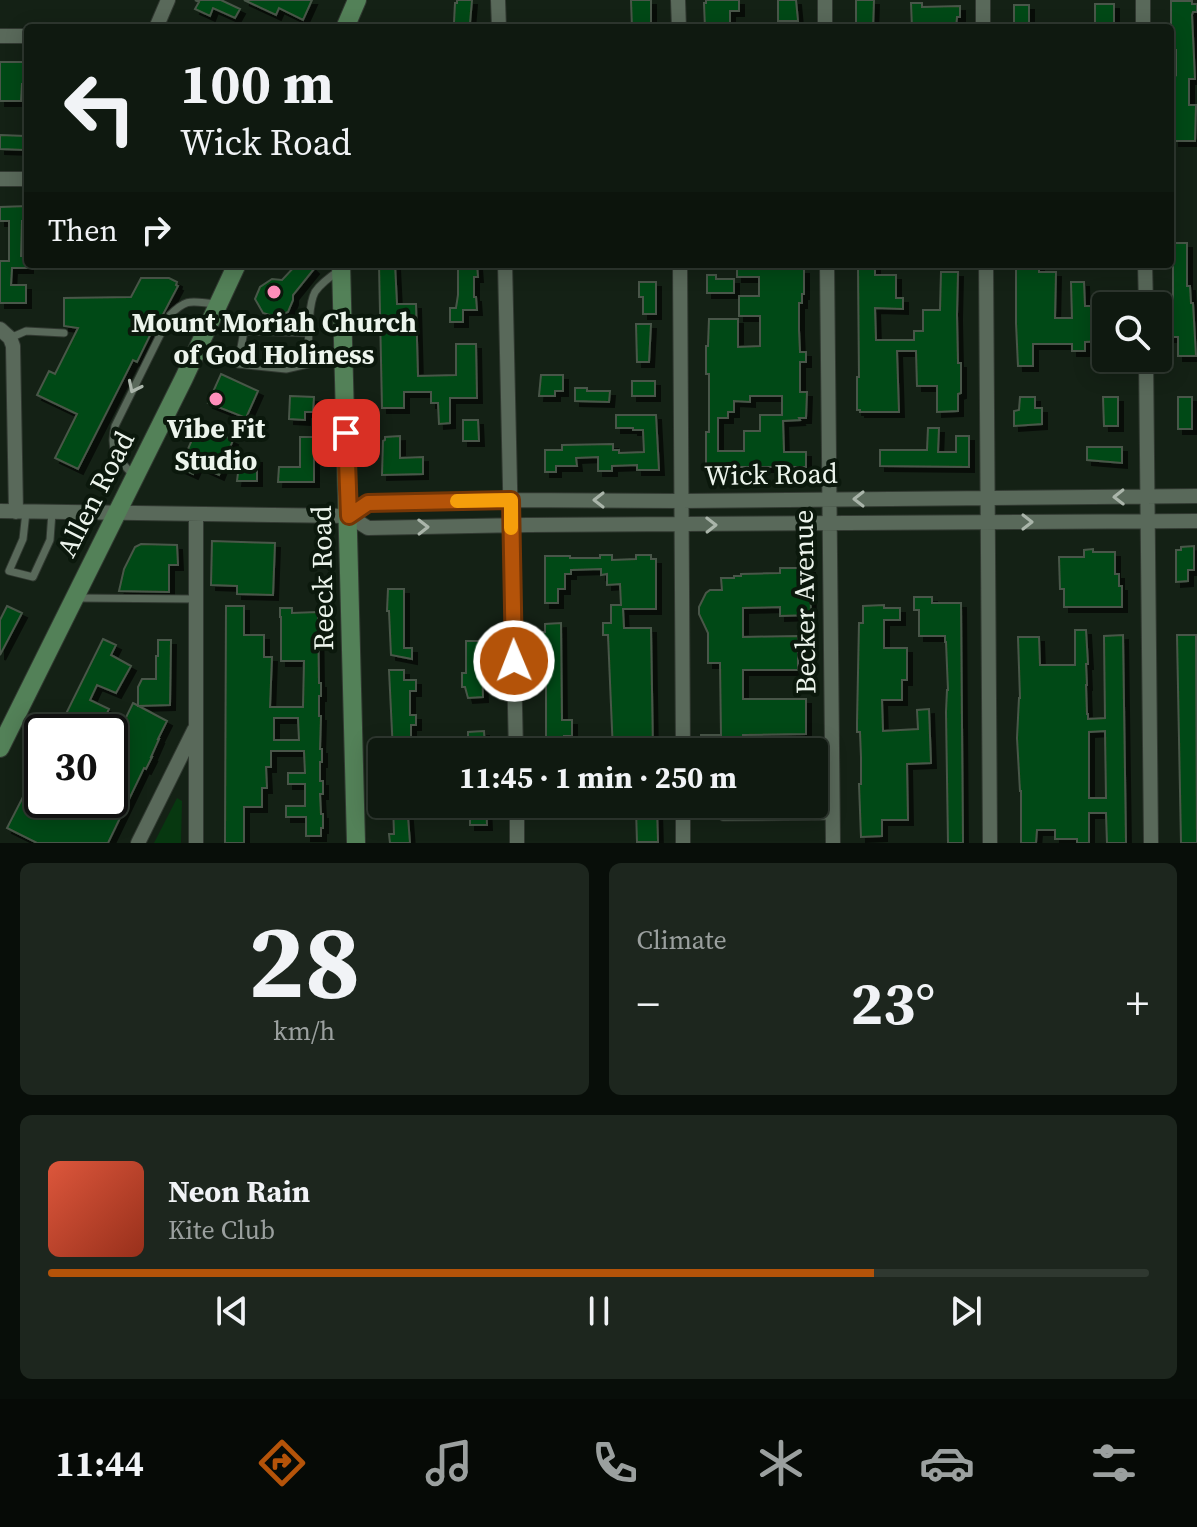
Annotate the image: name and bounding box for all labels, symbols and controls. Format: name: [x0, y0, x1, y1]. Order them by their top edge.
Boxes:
text: 100 m: [180, 45, 334, 122]
icon: left: [48, 56, 152, 160]
text: Wick Road: [180, 118, 351, 167]
icon: right: [134, 208, 178, 252]
text: Then: [48, 210, 118, 251]
marker: Mount Moriah Church of God Holiness: [265, 283, 283, 301]
map controls: [1092, 292, 1172, 372]
button: search: [1092, 292, 1172, 372]
place label: Mount Moriah Church of God Holiness: [131, 303, 417, 373]
one-way arrow: [128, 379, 144, 394]
marker: Vibe Fit Studio: [207, 390, 225, 408]
pin: [312, 399, 380, 467]
place label: Vibe Fit Studio: [167, 409, 266, 479]
icon: arrive: [324, 411, 368, 455]
street label: Allen Road: [47, 424, 143, 563]
street label: Wick Road: [704, 454, 838, 494]
one-way arrow: [1112, 488, 1125, 506]
one-way arrow: [852, 490, 865, 508]
one-way arrow: [592, 491, 605, 509]
street label: Reeck Road: [302, 505, 342, 651]
street label: Becker Avenue: [783, 509, 825, 695]
one-way arrow: [1021, 513, 1034, 531]
one-way arrow: [705, 516, 718, 534]
one-way arrow: [417, 519, 430, 536]
position arrow: [472, 619, 556, 703]
speed limit sign: 30: [24, 714, 128, 818]
text: 11:45 · 1 min · 250 m: [459, 757, 737, 798]
text: 28: [248, 889, 361, 1032]
text: Climate: [637, 922, 727, 958]
text: 23°: [850, 962, 935, 1044]
text: −: [637, 973, 660, 1034]
text: +: [1126, 973, 1149, 1034]
text: km/h: [273, 1013, 335, 1049]
text: Neon Rain: [168, 1171, 310, 1212]
text: Kite Club: [168, 1212, 275, 1248]
icon: previous: [210, 1289, 254, 1333]
icon: pause: [577, 1289, 621, 1333]
icon: next: [944, 1289, 988, 1333]
icon: directions: [254, 1435, 310, 1491]
icon: music: [421, 1435, 477, 1491]
icon: phone: [587, 1435, 643, 1491]
icon: climate: [753, 1435, 809, 1491]
icon: car: [919, 1435, 975, 1491]
icon: filters: [1086, 1435, 1142, 1491]
text: 11:44: [55, 1439, 144, 1488]

